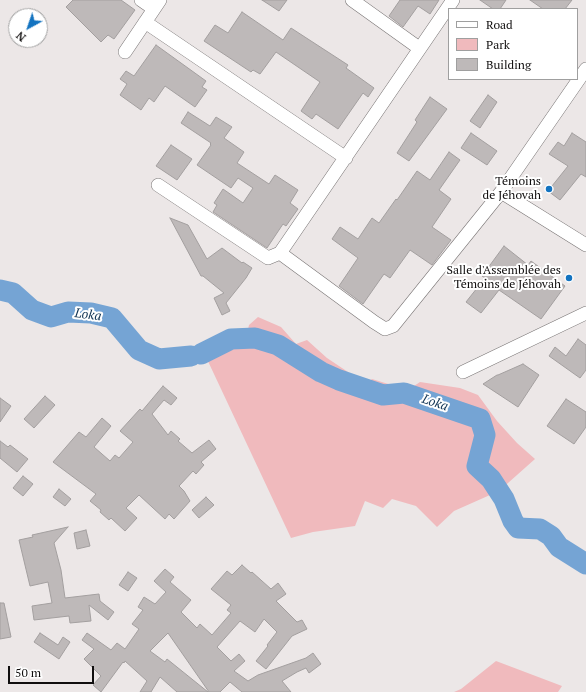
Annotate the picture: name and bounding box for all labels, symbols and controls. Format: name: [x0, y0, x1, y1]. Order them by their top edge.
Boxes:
north arrow: [8, 8, 48, 48]
legend: [448, 8, 578, 80]
text: Road: [486, 17, 513, 32]
text: N: [13, 28, 29, 44]
text: Park: [486, 37, 510, 52]
text: Building: [486, 57, 531, 72]
place label: Témoins de Jéhovah: [483, 175, 541, 203]
marker: Témoins de Jéhovah: [544, 184, 554, 194]
place label: Salle d'Assemblée des Témoins de Jéhovah: [446, 264, 561, 292]
marker: Salle d'Assemblée des Témoins de Jéhovah: [564, 273, 574, 283]
water label: Loka: [74, 306, 102, 324]
water label: Loka: [420, 391, 450, 415]
scale bar: [10, 658, 96, 684]
text: 50 m: [15, 665, 41, 680]

